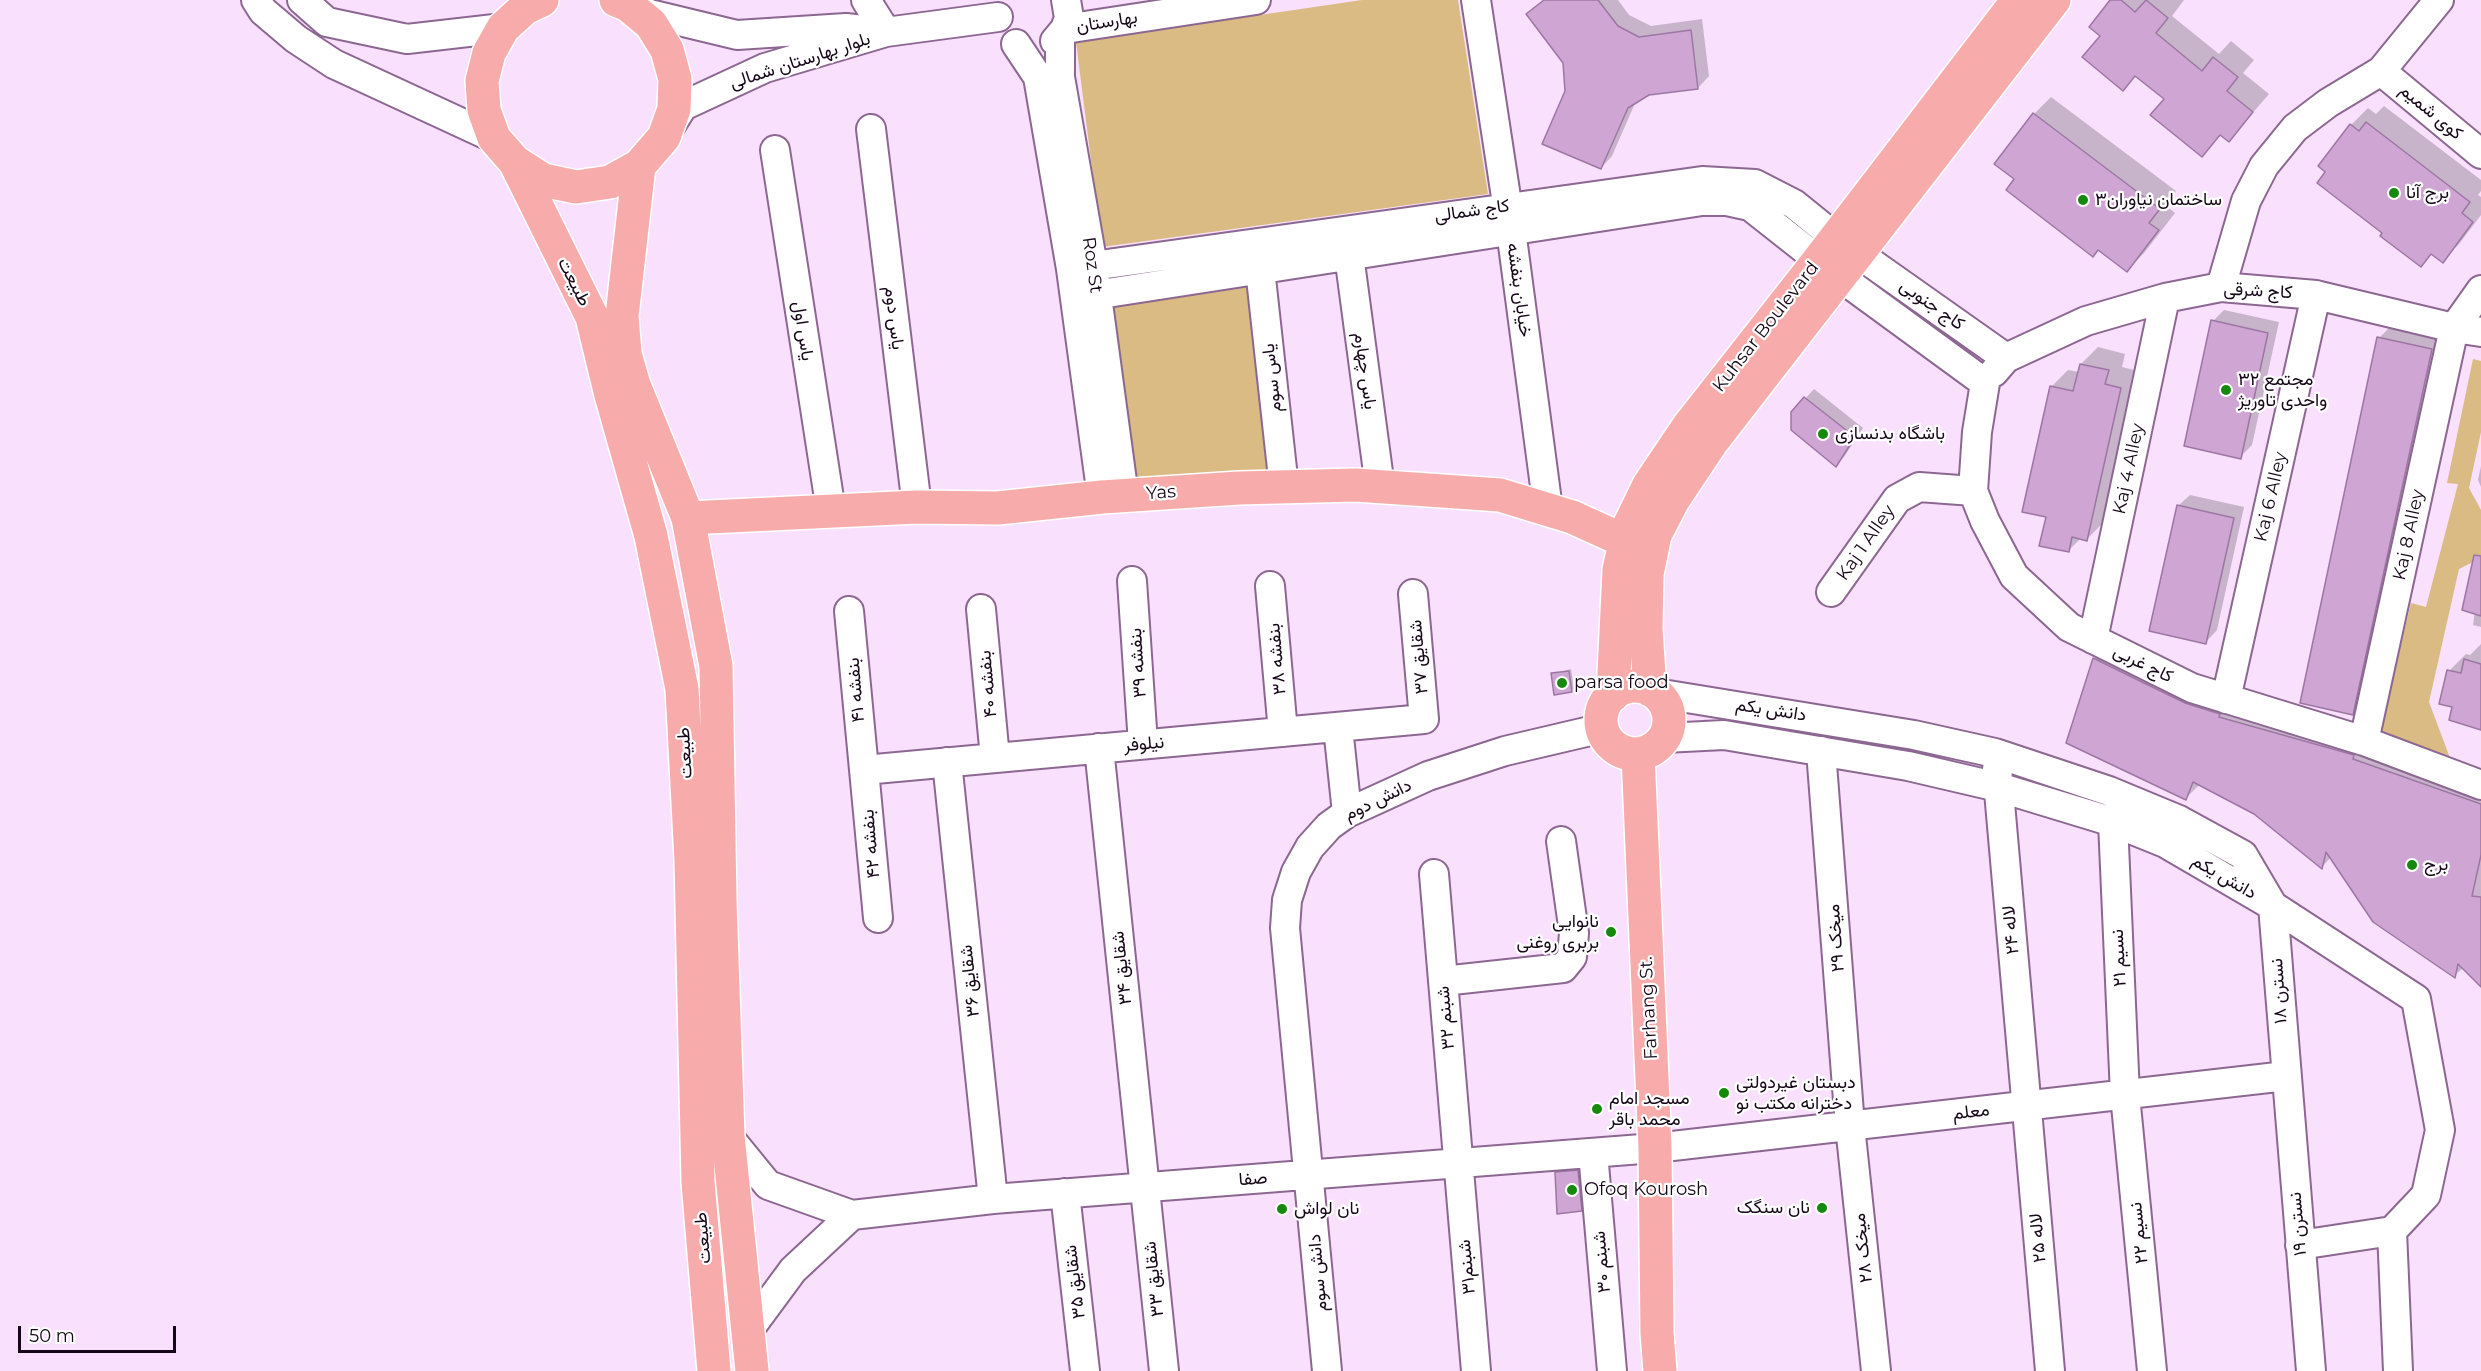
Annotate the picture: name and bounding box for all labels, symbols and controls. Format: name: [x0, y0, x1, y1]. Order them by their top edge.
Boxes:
street label: بهارستان: [1075, 7, 1139, 37]
street label: بلوار بهارستان شمالی: [727, 28, 873, 94]
street label: کوی شمیم: [2395, 79, 2467, 145]
place label: برج آنا: [2406, 182, 2449, 204]
marker: برج آنا: [2387, 186, 2401, 200]
place label: ساختمان نیاوران۳: [2095, 189, 2222, 211]
marker: ساختمان نیاوران۳: [2076, 193, 2090, 207]
street label: کاج شمالی: [1433, 195, 1511, 227]
street label: Roz St: [1077, 236, 1107, 294]
street label: خیابان بنفشه: [1502, 241, 1536, 339]
street label: طبیعت: [553, 254, 595, 310]
street label: Kuhsar Boulevard: [1708, 257, 1824, 397]
street label: کاج جنوبی: [1895, 275, 1969, 335]
street label: کاج شرقی: [2223, 278, 2293, 304]
street label: یاس دوم: [879, 285, 909, 351]
street label: یاس اول: [788, 300, 818, 362]
street label: یاس چهارم: [1349, 331, 1381, 411]
street label: یاس سوم: [1258, 342, 1286, 414]
place label: مجتمع ۳۲ واحدی تاوریژ: [2238, 369, 2327, 412]
marker: مجتمع ۳۲ واحدی تاوریژ: [2219, 383, 2233, 397]
street label: Kaj 4 Alley: [2109, 421, 2149, 517]
place label: باشگاه بدنسازی: [1835, 423, 1945, 445]
marker: باشگاه بدنسازی: [1816, 427, 1830, 441]
street label: Kaj 6 Alley: [2250, 450, 2292, 544]
street label: Yas: [1145, 481, 1177, 505]
street label: Kaj 8 Alley: [2389, 488, 2429, 582]
street label: Kaj 1 Alley: [1832, 501, 1900, 585]
street label: شقایق ۳۷: [1405, 619, 1433, 695]
street label: بنفشه ۳۸: [1263, 622, 1291, 696]
street label: بنفشه ۳۹: [1125, 627, 1151, 699]
street label: کاج غربی: [2109, 640, 2177, 688]
street label: بنفشه ۴۰: [974, 649, 1002, 719]
street label: بنفشه ۴۱: [842, 657, 870, 723]
place label: parsa food: [1574, 672, 1669, 694]
marker: parsa food: [1555, 676, 1569, 690]
street label: دانش یکم: [1734, 694, 1808, 726]
street label: طبیعت: [673, 727, 697, 779]
street label: نیلوفر: [1123, 731, 1165, 757]
street label: دانش دوم: [1341, 774, 1415, 826]
street label: بنفشه ۴۲: [857, 809, 885, 879]
street label: دانش یکم: [2188, 850, 2260, 904]
place label: برج: [2424, 854, 2448, 876]
marker: برج: [2405, 858, 2419, 872]
street label: میخک ۲۹: [1823, 903, 1849, 973]
street label: لاله ۲۴: [1998, 905, 2024, 955]
place label: نانوایی بربری روغنی: [1516, 911, 1599, 954]
marker: نانوایی بربری روغنی: [1604, 925, 1618, 939]
street label: نسیم ۲۱: [2107, 929, 2131, 987]
street label: شقایق ۳۴: [1107, 930, 1137, 1006]
street label: شقایق ۳۶: [955, 944, 985, 1018]
street label: Farhang St.: [1636, 956, 1662, 1060]
street label: نسترن ۱۸: [2266, 957, 2292, 1025]
street label: شبنم ۳۲: [1432, 985, 1460, 1051]
place label: دبستان غیردولتی دخترانه مکتب نو: [1736, 1072, 1856, 1114]
marker: دبستان غیردولتی دخترانه مکتب نو: [1717, 1086, 1731, 1100]
place label: مسجد امام محمد باقر: [1609, 1088, 1690, 1130]
street label: معلم: [1951, 1099, 1991, 1125]
marker: مسجد امام محمد باقر: [1590, 1102, 1604, 1116]
street label: صفا: [1238, 1167, 1268, 1191]
place label: Ofoq Kourosh: [1584, 1179, 1708, 1201]
marker: Ofoq Kourosh: [1565, 1183, 1579, 1197]
street label: نسترن ۱۹: [2284, 1191, 2312, 1257]
place label: نان سنگک: [1737, 1197, 1810, 1219]
place label: نان لواش: [1294, 1198, 1359, 1220]
marker: نان سنگک: [1815, 1201, 1829, 1215]
street label: نسیم ۲۲: [2125, 1201, 2153, 1265]
marker: نان لواش: [1275, 1202, 1289, 1216]
street label: طبیعت: [690, 1211, 716, 1265]
street label: میخک ۲۸: [1849, 1212, 1877, 1284]
street label: لاله ۲۵: [2025, 1212, 2051, 1264]
street label: شبنم ۳۰: [1589, 1230, 1615, 1294]
street label: دانش سوم: [1304, 1233, 1332, 1313]
street label: شبنم۳۱: [1454, 1239, 1480, 1295]
street label: شقایق ۳۳: [1139, 1240, 1169, 1318]
street label: شقایق ۳۵: [1060, 1244, 1090, 1320]
scale bar: [21, 1314, 178, 1352]
text: 50 m: [29, 1325, 75, 1347]

